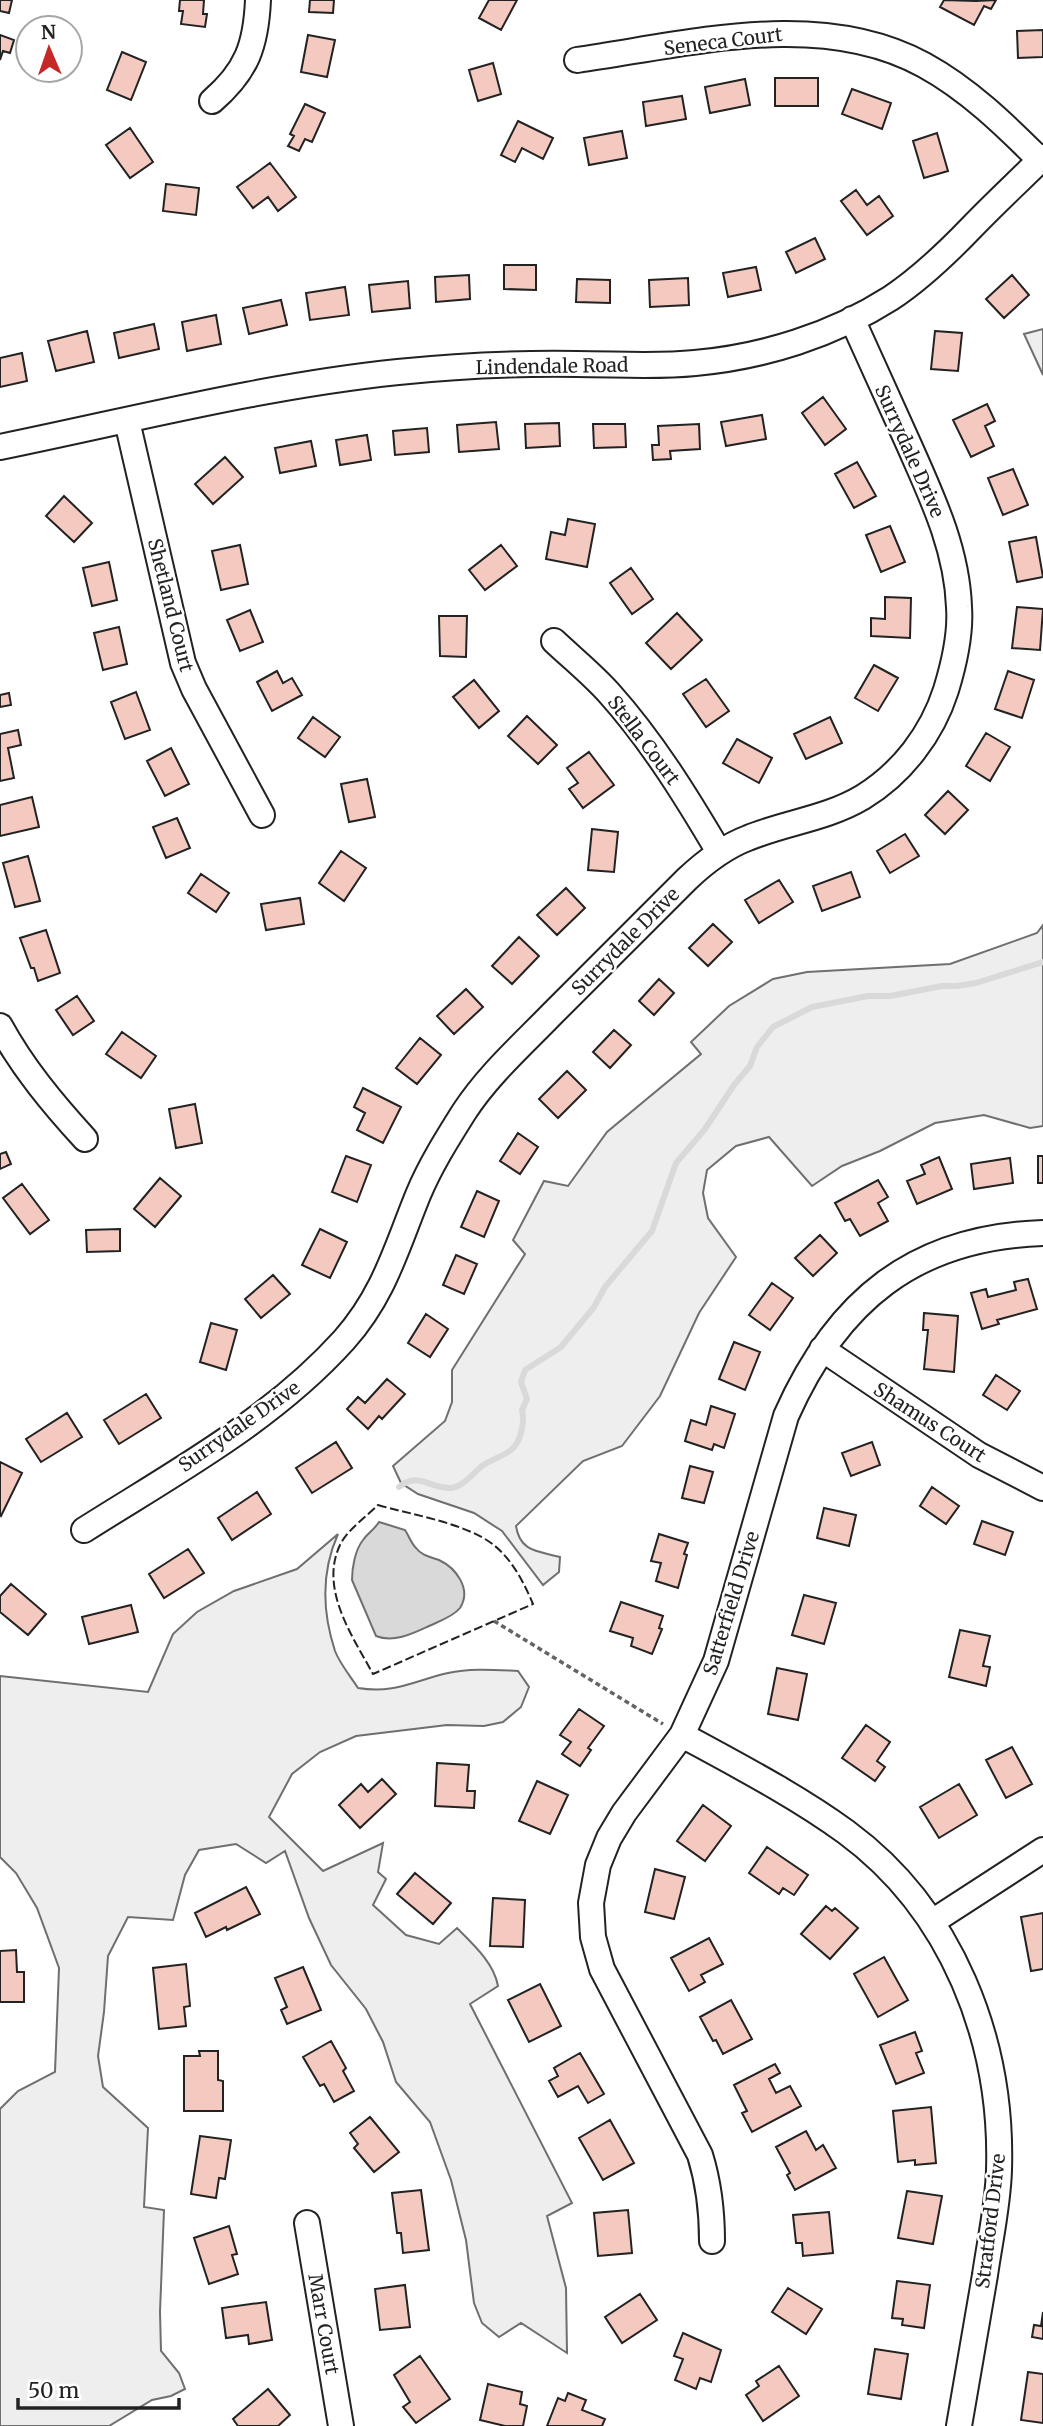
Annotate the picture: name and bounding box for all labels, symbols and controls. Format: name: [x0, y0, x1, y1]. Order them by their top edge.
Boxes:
north arrow: [14, 14, 84, 84]
text: N: [40, 20, 56, 44]
street label: Seneca Court: [662, 22, 784, 60]
street label: Lindendale Road: [475, 353, 629, 379]
street label: Surrydale Drive: [870, 381, 950, 521]
street label: Shetland Court: [143, 536, 199, 675]
street label: Stella Court: [603, 691, 686, 790]
street label: Surrydale Drive: [566, 882, 684, 1000]
street label: Surrydale Drive: [174, 1375, 304, 1477]
street label: Shamus Court: [869, 1377, 991, 1468]
street label: Satterfield Drive: [698, 1528, 764, 1678]
street label: Stratford Drive: [970, 2152, 1010, 2290]
street label: Marr Court: [303, 2272, 345, 2377]
scale bar: [18, 2366, 178, 2410]
text: 50 m: [28, 2377, 79, 2404]

